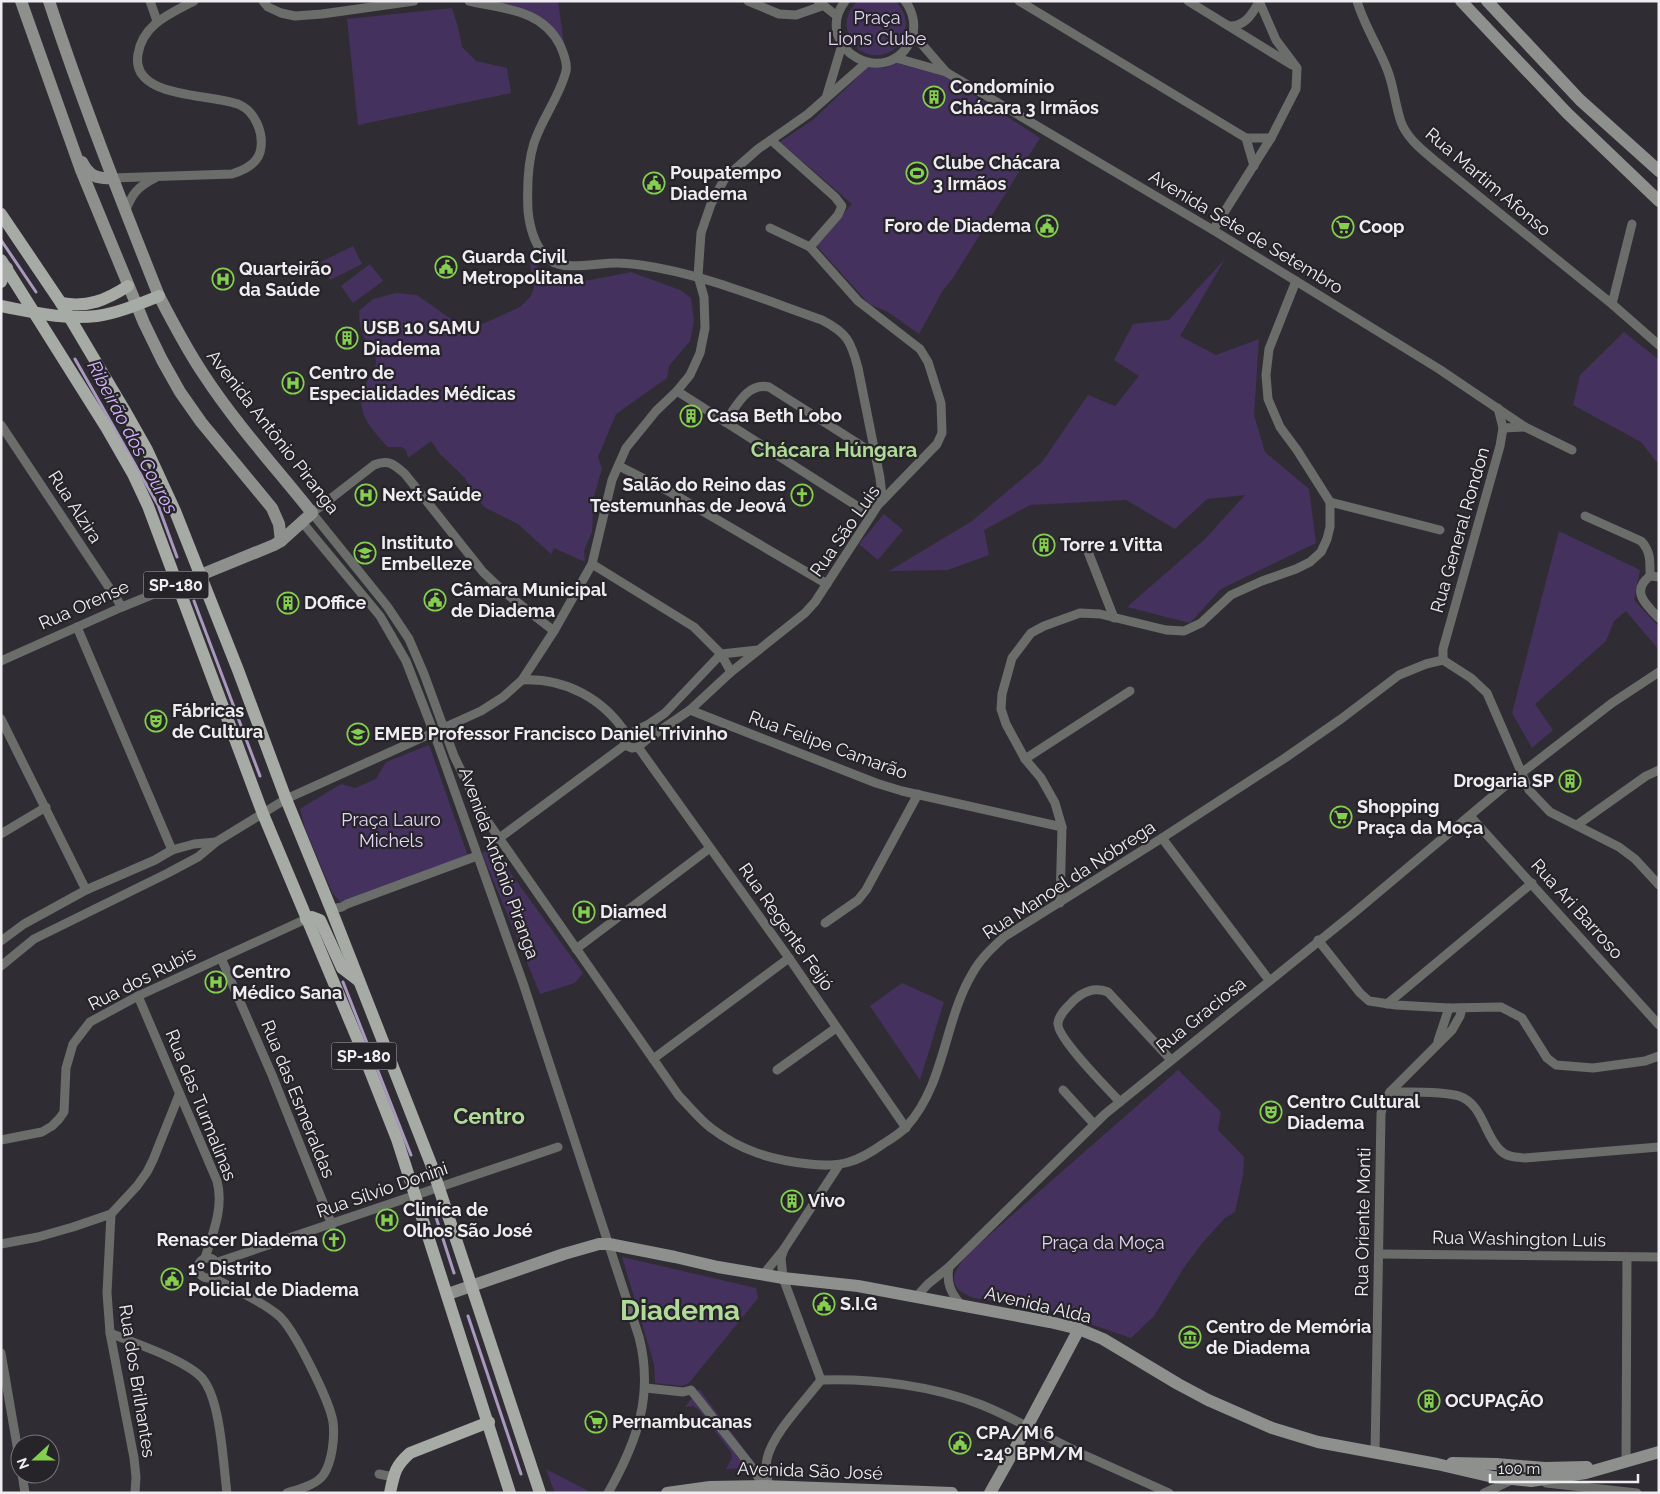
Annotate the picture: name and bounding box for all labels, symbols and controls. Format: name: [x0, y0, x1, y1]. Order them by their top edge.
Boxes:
park label: Praça Lions Clube: [828, 7, 927, 49]
place label: Condomínio Chácara 3 Irmãos: [950, 76, 1099, 118]
building icon: Condomínio Chácara 3 Irmãos: [922, 85, 946, 109]
street label: Rua Martim Afonso: [1421, 123, 1556, 240]
place label: Clube Chácara 3 Irmãos: [933, 152, 1060, 194]
sports icon: Clube Chácara 3 Irmãos: [905, 161, 929, 185]
place label: Poupatempo Diadema: [670, 162, 781, 204]
street label: Avenida Sete de Setembro: [1146, 165, 1347, 298]
public building icon: Poupatempo Diadema: [642, 171, 666, 195]
public building icon: Foro de Diadema: [1035, 214, 1059, 238]
place label: Foro de Diadema: [884, 215, 1031, 236]
supermarket icon: Coop: [1331, 215, 1355, 239]
place label: Coop: [1359, 216, 1405, 237]
place label: Guarda Civil Metropolitana: [462, 246, 584, 288]
public building icon: Guarda Civil Metropolitana: [434, 255, 458, 279]
place label: Quarteirão da Saúde: [239, 258, 331, 300]
hospital icon: Quarteirão da Saúde: [211, 267, 235, 291]
place label: USB 10 SAMU Diadema: [363, 317, 480, 359]
building icon: USB 10 SAMU Diadema: [335, 326, 359, 350]
street label: Avenida Antônio Piranga: [203, 345, 344, 518]
water label: Ribeirão dos Couros: [83, 357, 183, 518]
place label: Centro de Especialidades Médicas: [309, 362, 516, 404]
hospital icon: Centro de Especialidades Médicas: [281, 371, 305, 395]
building icon: Casa Beth Lobo: [679, 404, 703, 428]
place label: Casa Beth Lobo: [707, 405, 842, 426]
district label: Chácara Húngara: [751, 438, 917, 462]
street label: Rua General Rondon: [1426, 445, 1493, 615]
street label: Rua Alzira: [44, 467, 107, 547]
place label: Salão do Reino das Testemunhas de Jeová: [590, 474, 786, 516]
street label: Rua São Luis: [805, 481, 884, 580]
hospital icon: Next Saúde: [354, 483, 378, 507]
church icon: Salão do Reino das Testemunhas de Jeová: [790, 483, 814, 507]
place label: Next Saúde: [382, 484, 482, 505]
place label: Instituto Embelleze: [381, 532, 473, 574]
building icon: Torre 1 Vitta: [1032, 533, 1056, 557]
place label: Torre 1 Vitta: [1060, 534, 1163, 555]
school or university icon: Instituto Embelleze: [353, 541, 377, 565]
road number: SP-180: [144, 572, 208, 598]
street label: Rua Orense: [35, 575, 133, 634]
place label: Câmara Municipal de Diadema: [451, 579, 607, 621]
public building icon: Câmara Municipal de Diadema: [423, 588, 447, 612]
building icon: DOffice: [276, 591, 300, 615]
place label: DOffice: [304, 592, 367, 613]
place label: Fábricas de Cultura: [172, 700, 263, 742]
street label: Rua Felipe Camarão: [746, 706, 911, 783]
theatre icon: Fábricas de Cultura: [144, 709, 168, 733]
school or university icon: EMEB Professor Francisco Daniel Trivinho: [346, 722, 370, 746]
place label: EMEB Professor Francisco Daniel Trivinho: [374, 723, 728, 744]
street label: Avenida Antônio Piranga: [455, 764, 544, 962]
building icon: Drogaria SP: [1558, 769, 1582, 793]
place label: Drogaria SP: [1453, 770, 1554, 791]
place label: Shopping Praça da Moça: [1357, 796, 1483, 838]
supermarket icon: Shopping Praça da Moça: [1329, 805, 1353, 829]
park label: Praça Lauro Michels: [341, 809, 441, 851]
street label: Rua Manoel da Nóbrega: [978, 816, 1159, 943]
street label: Rua Ari Barroso: [1527, 854, 1628, 963]
street label: Rua Regente Feijó: [734, 859, 839, 995]
hospital icon: Diamed: [572, 900, 596, 924]
place label: Diamed: [600, 901, 667, 922]
street label: Rua dos Rubis: [84, 942, 199, 1015]
place label: Centro Médico Sana: [232, 961, 342, 1003]
hospital icon: Centro Médico Sana: [204, 970, 228, 994]
street label: Rua Graciosa: [1152, 972, 1250, 1057]
street label: Rua das Esmeraldas: [257, 1017, 340, 1181]
street label: Rua das Turmalinas: [162, 1026, 241, 1184]
road number: SP-180: [332, 1042, 396, 1070]
place label: Centro Cultural Diadema: [1287, 1091, 1420, 1133]
theatre icon: Centro Cultural Diadema: [1259, 1100, 1283, 1124]
district label: Centro: [453, 1103, 525, 1129]
street label: Rua Oriente Monti: [1351, 1147, 1374, 1297]
street label: Rua Sílvio Donini: [313, 1157, 450, 1222]
building icon: Vivo: [780, 1189, 804, 1213]
place label: Vivo: [808, 1190, 845, 1211]
place label: Cliníca de Olhos São José: [403, 1199, 533, 1241]
hospital icon: Cliníca de Olhos São José: [375, 1208, 399, 1232]
street label: Rua Washington Luis: [1432, 1226, 1606, 1251]
church icon: Renascer Diadema: [322, 1228, 346, 1252]
place label: Renascer Diadema: [156, 1229, 318, 1250]
park label: Praça da Moça: [1041, 1232, 1165, 1253]
place label: 1º Distrito Policial de Diadema: [188, 1258, 359, 1300]
public building icon: 1º Distrito Policial de Diadema: [160, 1267, 184, 1291]
street label: Avenida Alda: [983, 1282, 1094, 1327]
public building icon: S.I.G: [812, 1292, 836, 1316]
place label: S.I.G: [840, 1293, 877, 1314]
district label: Diadema: [620, 1294, 740, 1327]
street label: Rua dos Brilhantes: [115, 1303, 160, 1459]
place label: Centro de Memória de Diadema: [1206, 1316, 1371, 1358]
museum icon: Centro de Memória de Diadema: [1178, 1325, 1202, 1349]
building icon: OCUPAÇÃO: [1417, 1389, 1441, 1413]
place label: OCUPAÇÃO: [1445, 1390, 1544, 1411]
supermarket icon: Pernambucanas: [584, 1410, 608, 1434]
place label: Pernambucanas: [612, 1411, 752, 1432]
place label: CPA/M 6 -24º BPM/M: [976, 1422, 1083, 1464]
public building icon: CPA/M 6 -24º BPM/M: [948, 1431, 972, 1455]
north arrow: [10, 1434, 60, 1484]
scale bar: [1490, 1452, 1638, 1484]
text: N: [13, 1456, 32, 1472]
street label: Avenida São José: [737, 1457, 883, 1484]
text: 100 m: [1498, 1460, 1540, 1478]

